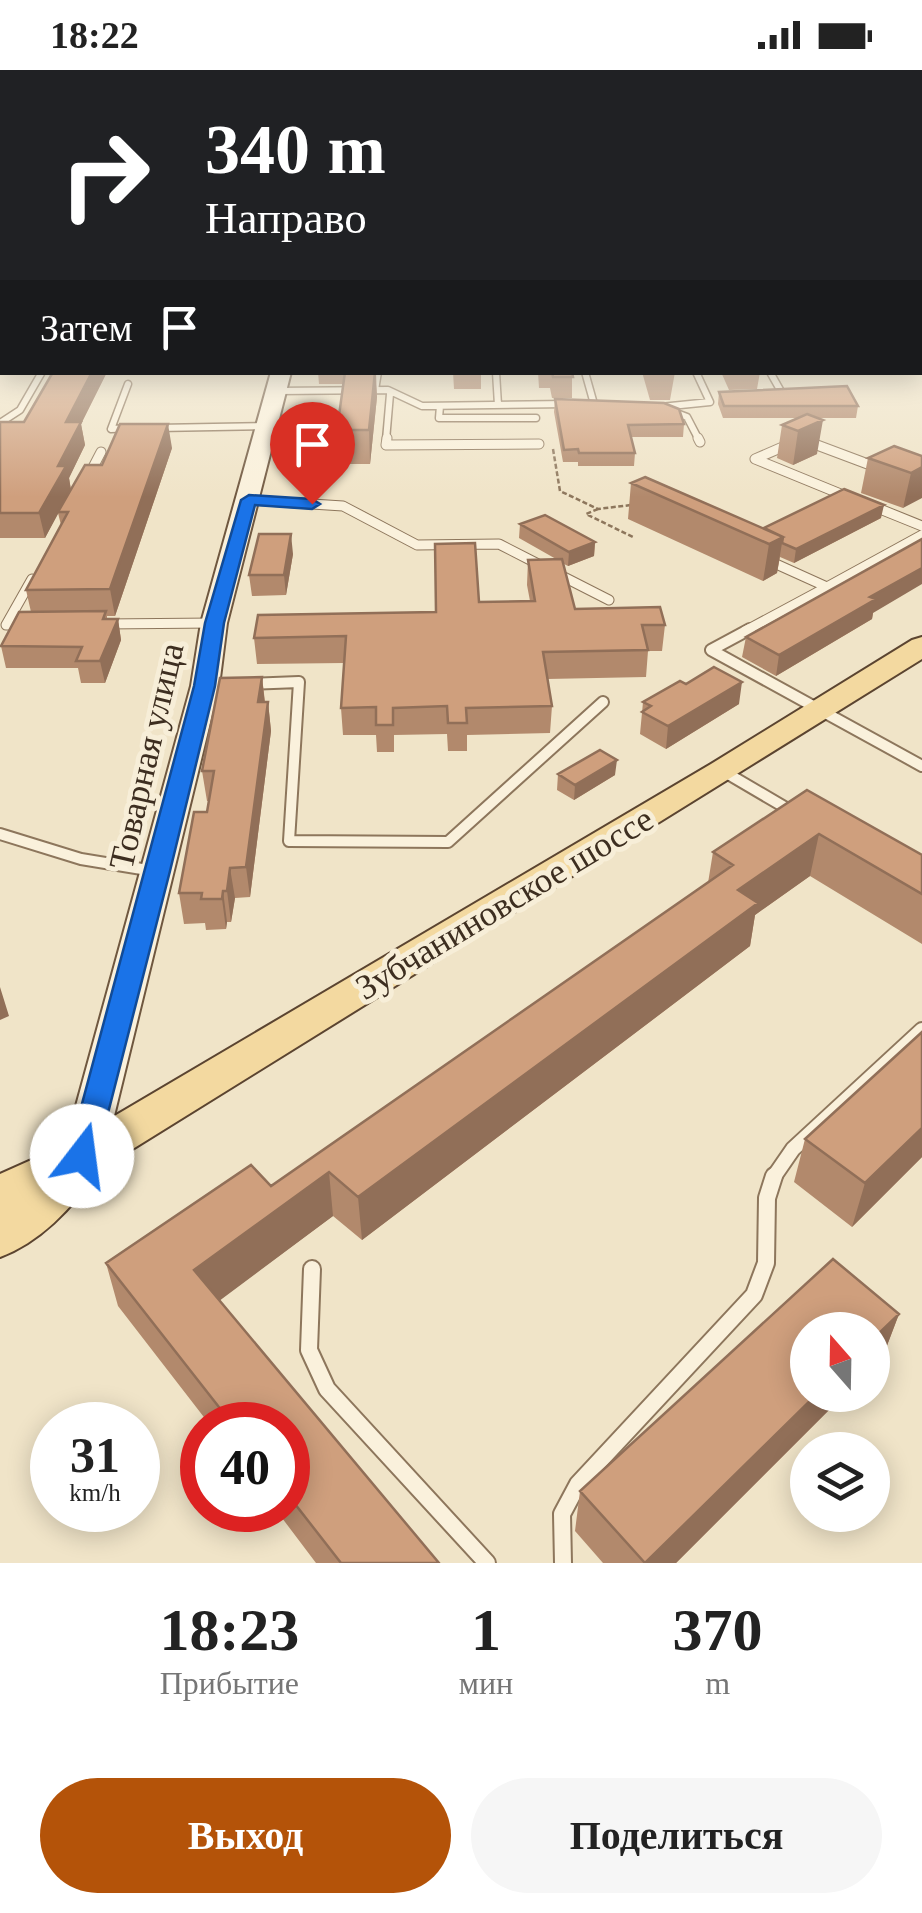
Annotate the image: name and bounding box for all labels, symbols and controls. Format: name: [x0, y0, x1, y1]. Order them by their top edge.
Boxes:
text: 18:22: [50, 14, 139, 56]
icon: right: [40, 110, 170, 240]
text: 340 m: [205, 111, 386, 188]
text: Направо: [205, 193, 367, 243]
icon: arrive: [152, 300, 207, 355]
text: Затем: [40, 307, 132, 349]
pin: [270, 402, 355, 505]
icon: arrive: [285, 417, 340, 472]
street label: Товарная улица: [102, 639, 192, 873]
street label: Зубчаниновское шоссе: [349, 799, 660, 1008]
position arrow: [30, 1104, 134, 1208]
north arrow: [790, 1312, 890, 1412]
map controls: [790, 1312, 890, 1532]
speed limit sign: 40: [180, 1402, 310, 1532]
text: 31: [70, 1427, 120, 1483]
button: layers: [790, 1432, 890, 1532]
text: km/h: [69, 1479, 121, 1506]
text: 18:23: [159, 1597, 299, 1663]
text: 1: [471, 1597, 501, 1663]
text: 370: [673, 1597, 763, 1663]
text: Прибытие: [160, 1665, 299, 1701]
text: мин: [459, 1665, 513, 1701]
text: m: [705, 1665, 730, 1701]
button: Выход: [40, 1778, 451, 1893]
button: Поделиться: [471, 1778, 882, 1893]

